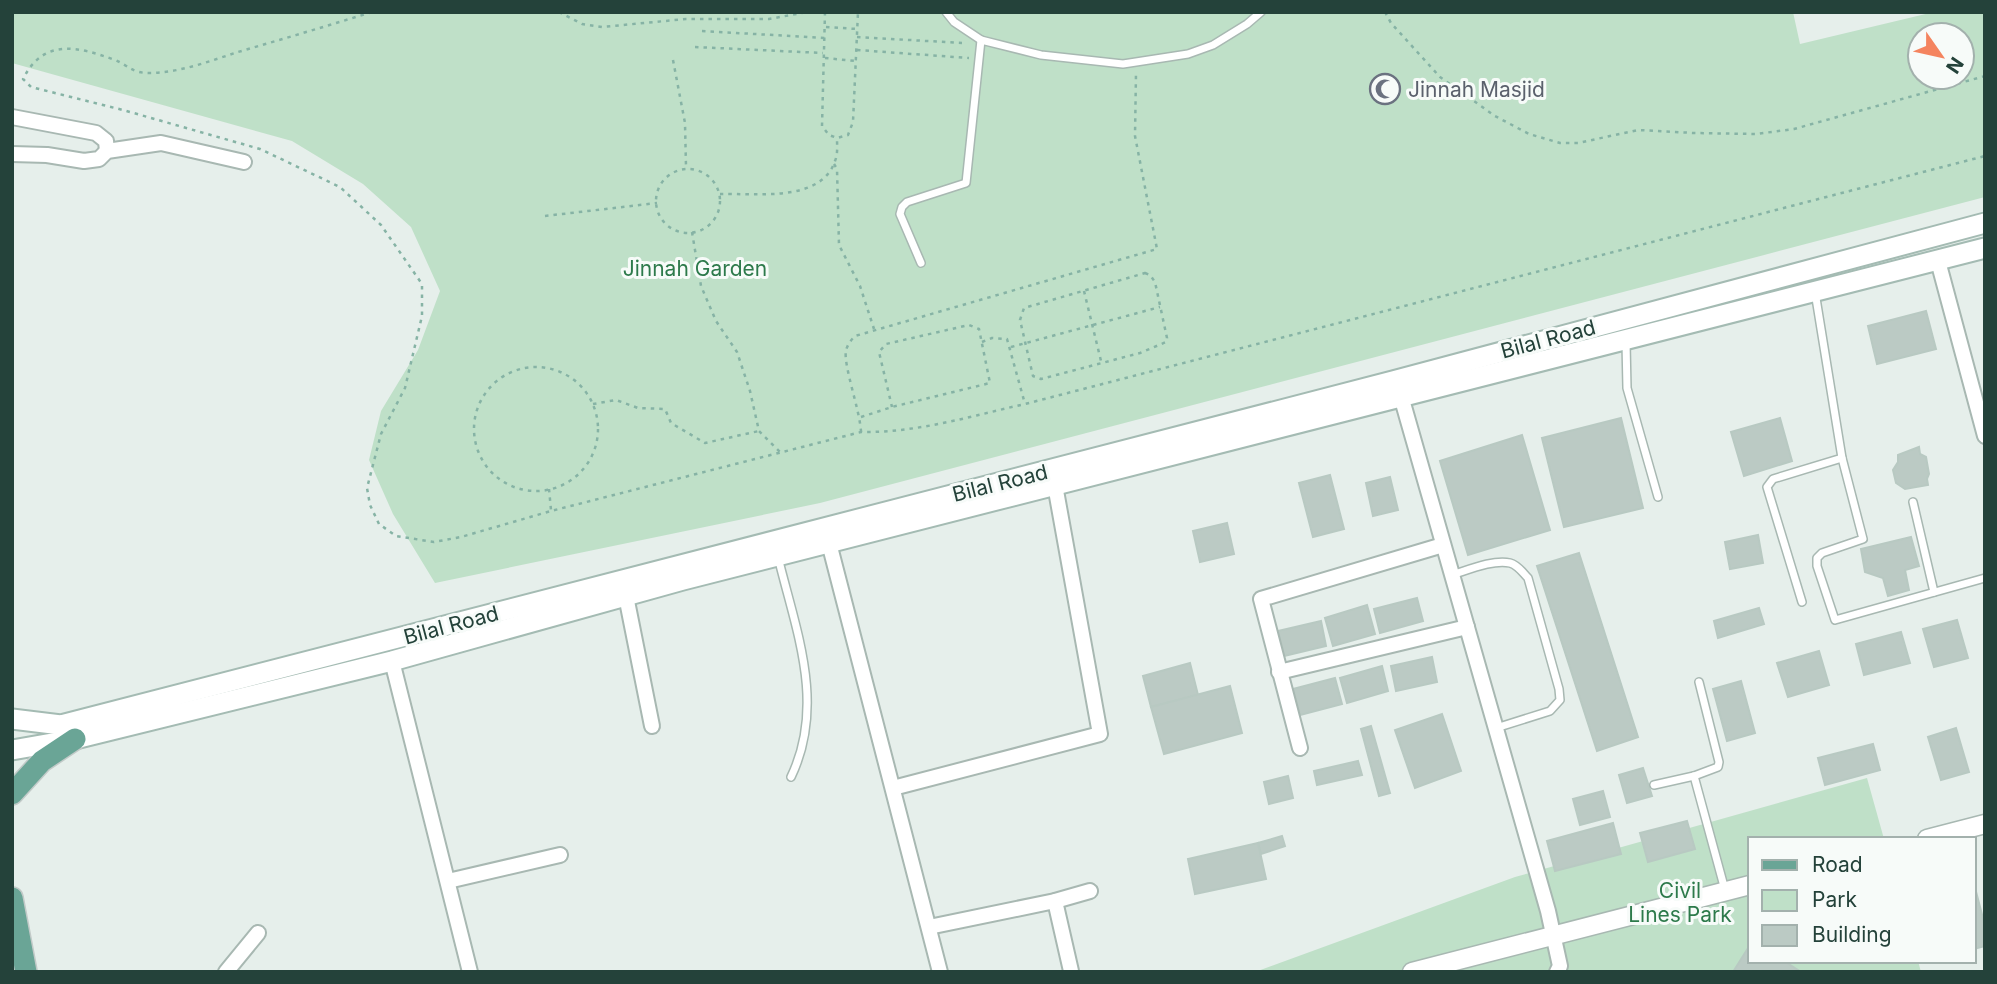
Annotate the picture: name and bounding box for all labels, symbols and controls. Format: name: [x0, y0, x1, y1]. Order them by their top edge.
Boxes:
north arrow: [1906, 21, 1976, 91]
text: N: [1941, 53, 1968, 78]
mosque icon: Jinnah Masjid: [1368, 72, 1402, 106]
place label: Jinnah Masjid: [1408, 77, 1545, 102]
park label: Jinnah Garden: [623, 256, 767, 281]
street label: Bilal Road: [1498, 314, 1598, 364]
street label: Bilal Road: [950, 459, 1050, 507]
street label: Bilal Road: [401, 600, 501, 650]
legend: [1748, 837, 1976, 963]
text: Road: [1812, 852, 1863, 877]
park label: Civil Lines Park: [1628, 878, 1732, 927]
text: Park: [1812, 887, 1857, 912]
text: Building: [1812, 922, 1892, 947]

